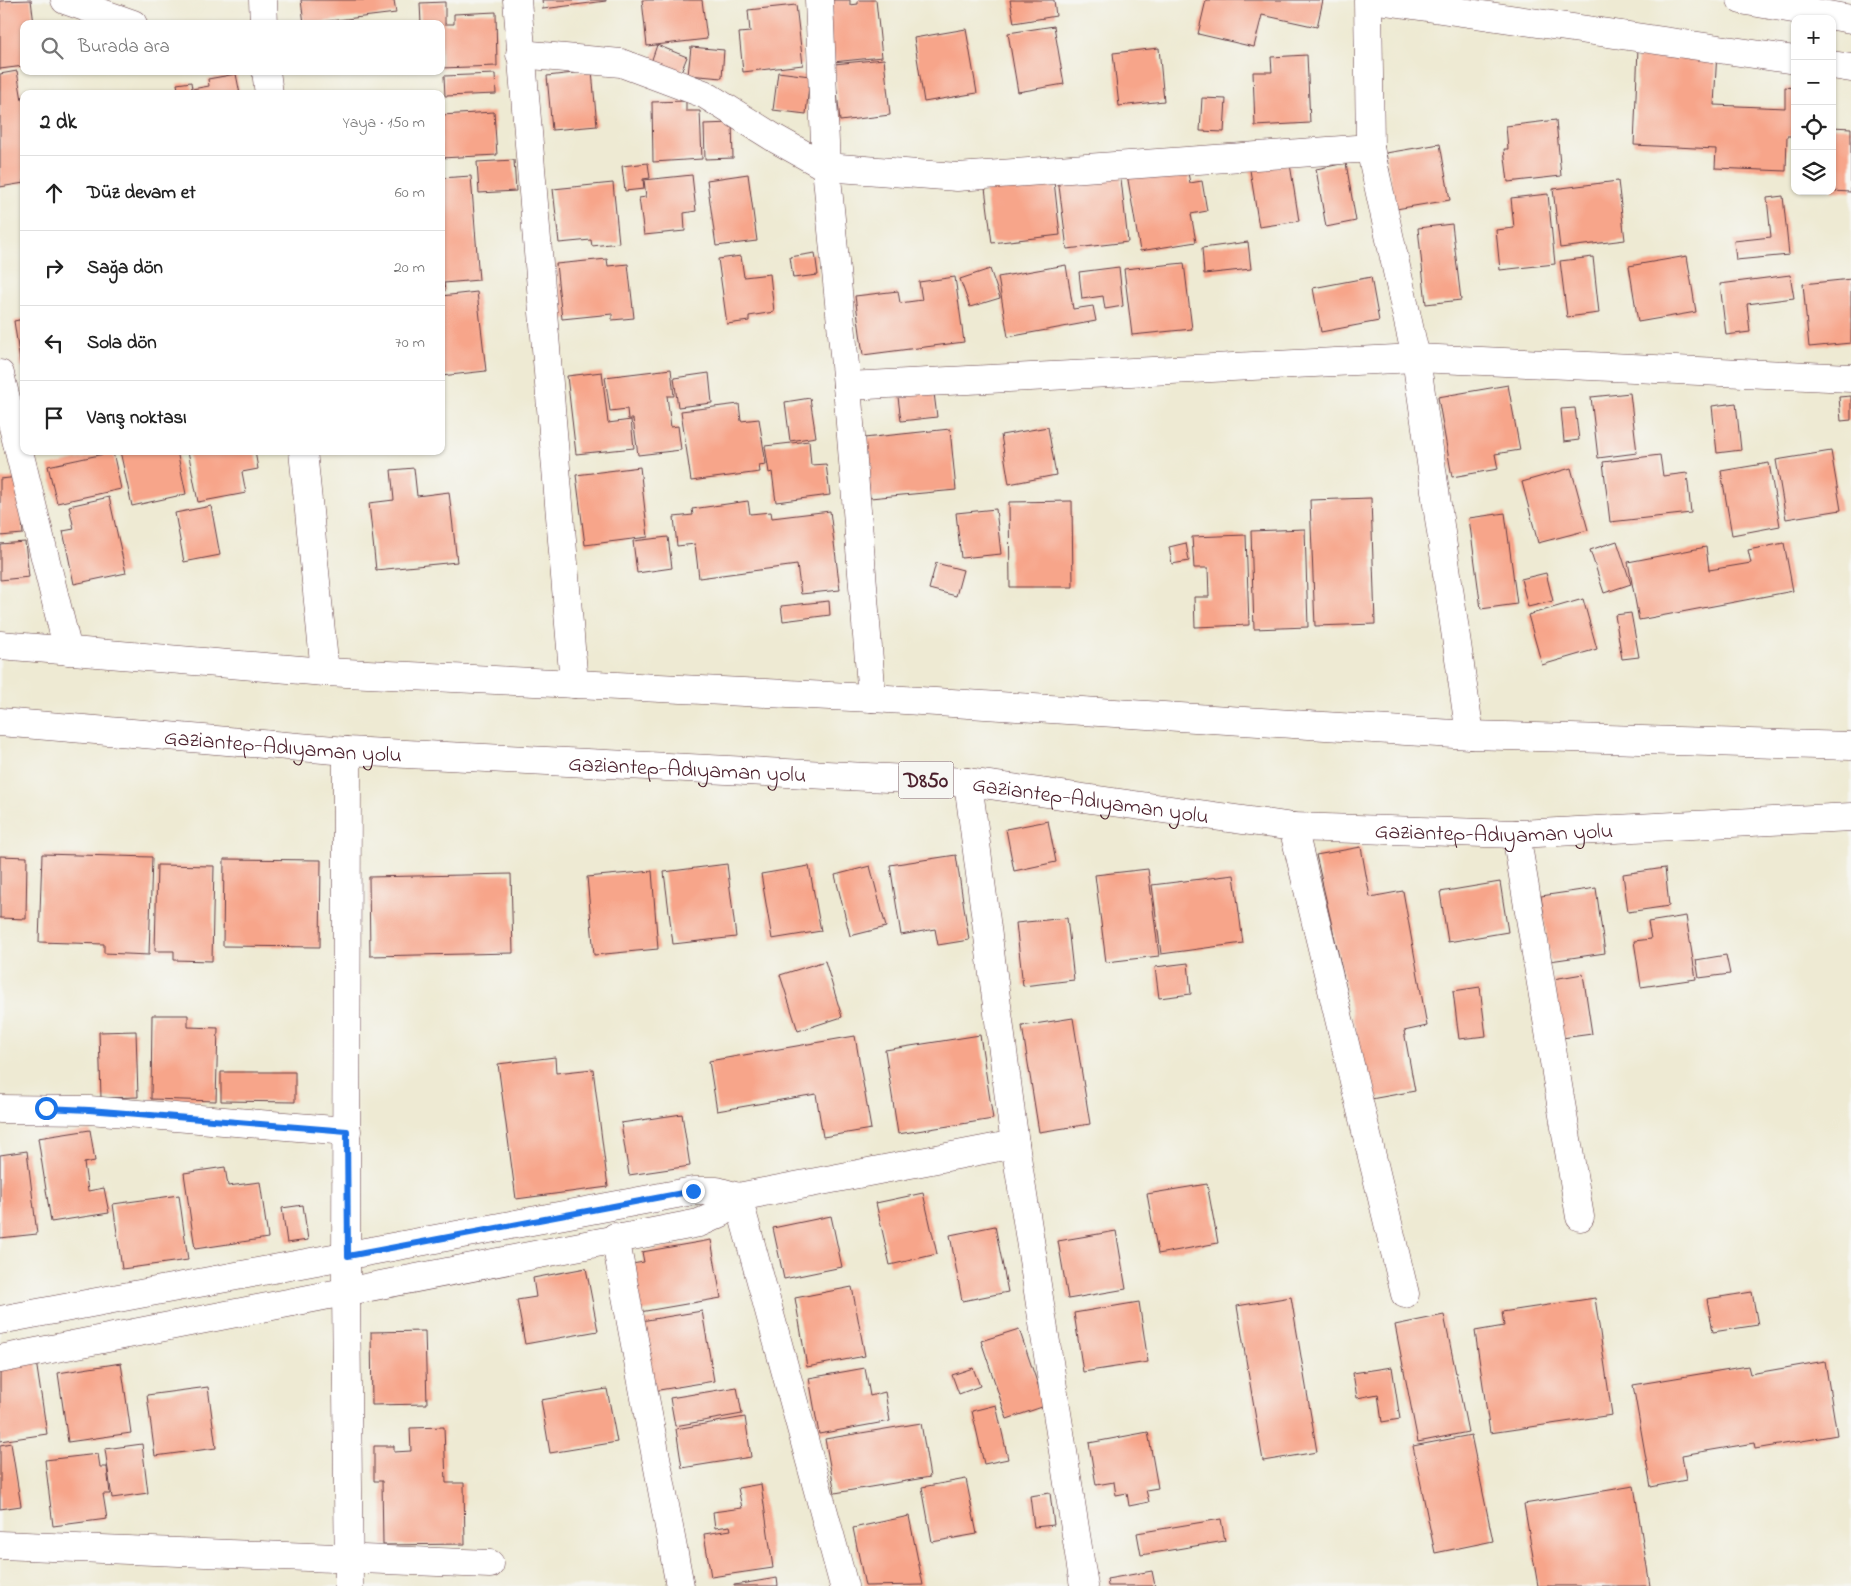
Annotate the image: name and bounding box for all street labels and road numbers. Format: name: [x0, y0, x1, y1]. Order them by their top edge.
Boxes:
street label: Gaziantep-Adıyaman yolu: [163, 723, 403, 773]
street label: Gaziantep-Adıyaman yolu: [567, 749, 807, 793]
road number: D850: [898, 762, 954, 798]
street label: Gaziantep-Adıyaman yolu: [970, 770, 1211, 834]
street label: Gaziantep-Adıyaman yolu: [1374, 816, 1614, 854]

